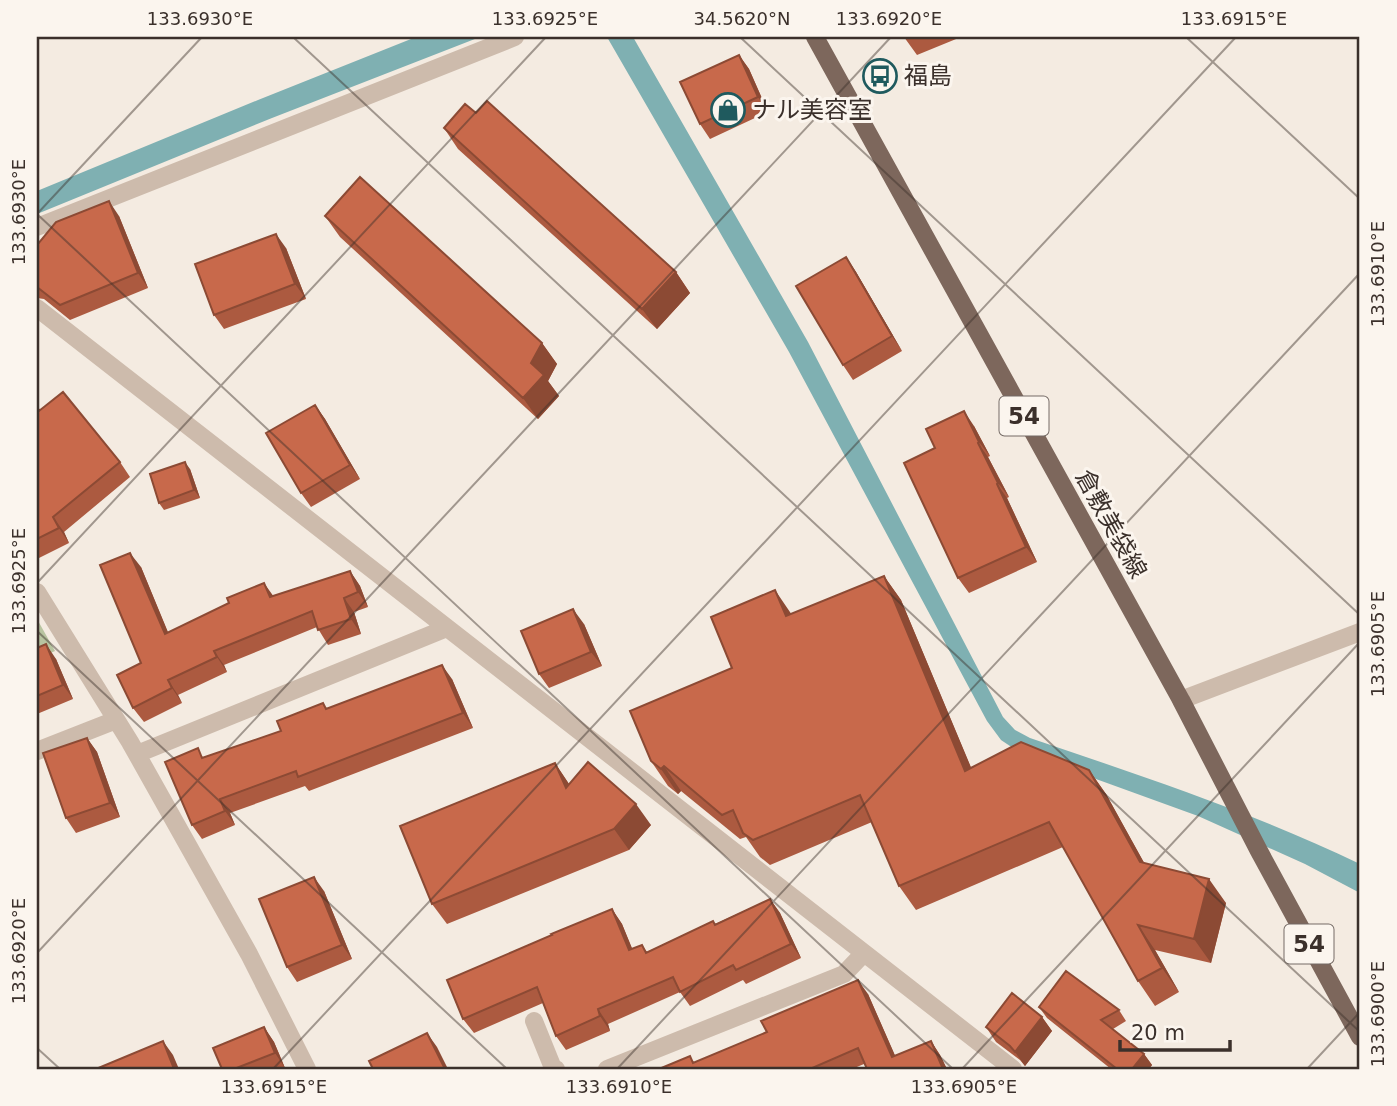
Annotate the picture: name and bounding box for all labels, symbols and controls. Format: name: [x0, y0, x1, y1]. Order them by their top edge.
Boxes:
text: 133.6930°E: [147, 8, 253, 29]
text: 133.6925°E: [492, 8, 598, 29]
text: 34.5620°N: [694, 8, 790, 29]
text: 133.6920°E: [836, 8, 942, 29]
text: 133.6915°E: [1181, 8, 1287, 29]
bus stop icon: 福島: [861, 57, 899, 95]
place label: 福島: [904, 62, 952, 90]
shop icon: ナル美容室: [709, 91, 747, 129]
place label: ナル美容室: [752, 96, 872, 124]
text: 133.6930°E: [8, 159, 29, 265]
text: 133.6910°E: [1367, 221, 1388, 327]
road number: 54: [1000, 396, 1048, 436]
street label: 倉敷美袋線: [1070, 465, 1152, 583]
text: 133.6925°E: [8, 528, 29, 634]
text: 133.6905°E: [1367, 591, 1388, 697]
text: 133.6920°E: [8, 898, 29, 1004]
road number: 54: [1284, 925, 1334, 964]
text: 133.6900°E: [1367, 961, 1388, 1067]
scale bar: [1120, 1008, 1231, 1052]
text: 20 m: [1131, 1021, 1185, 1045]
text: 133.6915°E: [221, 1076, 327, 1097]
text: 133.6910°E: [566, 1076, 672, 1097]
text: 133.6905°E: [911, 1076, 1017, 1097]

